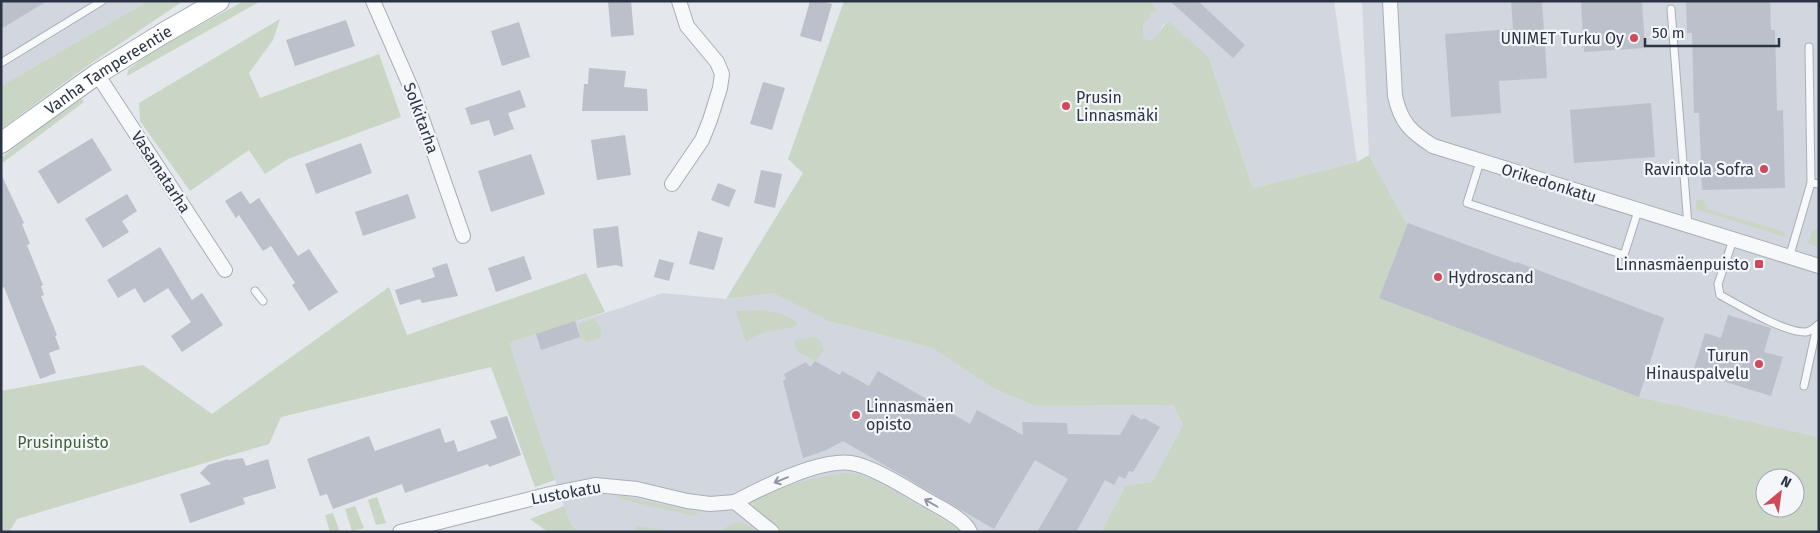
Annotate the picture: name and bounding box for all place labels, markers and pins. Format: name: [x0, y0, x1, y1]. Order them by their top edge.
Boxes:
place label: UNIMET Turku Oy: [1501, 29, 1624, 48]
marker: UNIMET Turku Oy: [1628, 32, 1640, 44]
place label: Prusin Linnasmäki: [1076, 88, 1158, 125]
marker: Prusin Linnasmäki: [1060, 100, 1072, 112]
place label: Ravintola Sofra: [1644, 160, 1754, 179]
marker: Ravintola Sofra: [1758, 163, 1770, 175]
place label: Linnasmäenpuisto: [1616, 255, 1749, 274]
marker: Linnasmäenpuisto: [1753, 258, 1765, 270]
place label: Hydroscand: [1448, 268, 1534, 287]
marker: Hydroscand: [1432, 271, 1444, 283]
place label: Turun Hinauspalvelu: [1646, 346, 1749, 383]
marker: Turun Hinauspalvelu: [1753, 358, 1765, 370]
place label: Linnasmäen opisto: [866, 397, 954, 434]
marker: Linnasmäen opisto: [850, 409, 862, 421]

